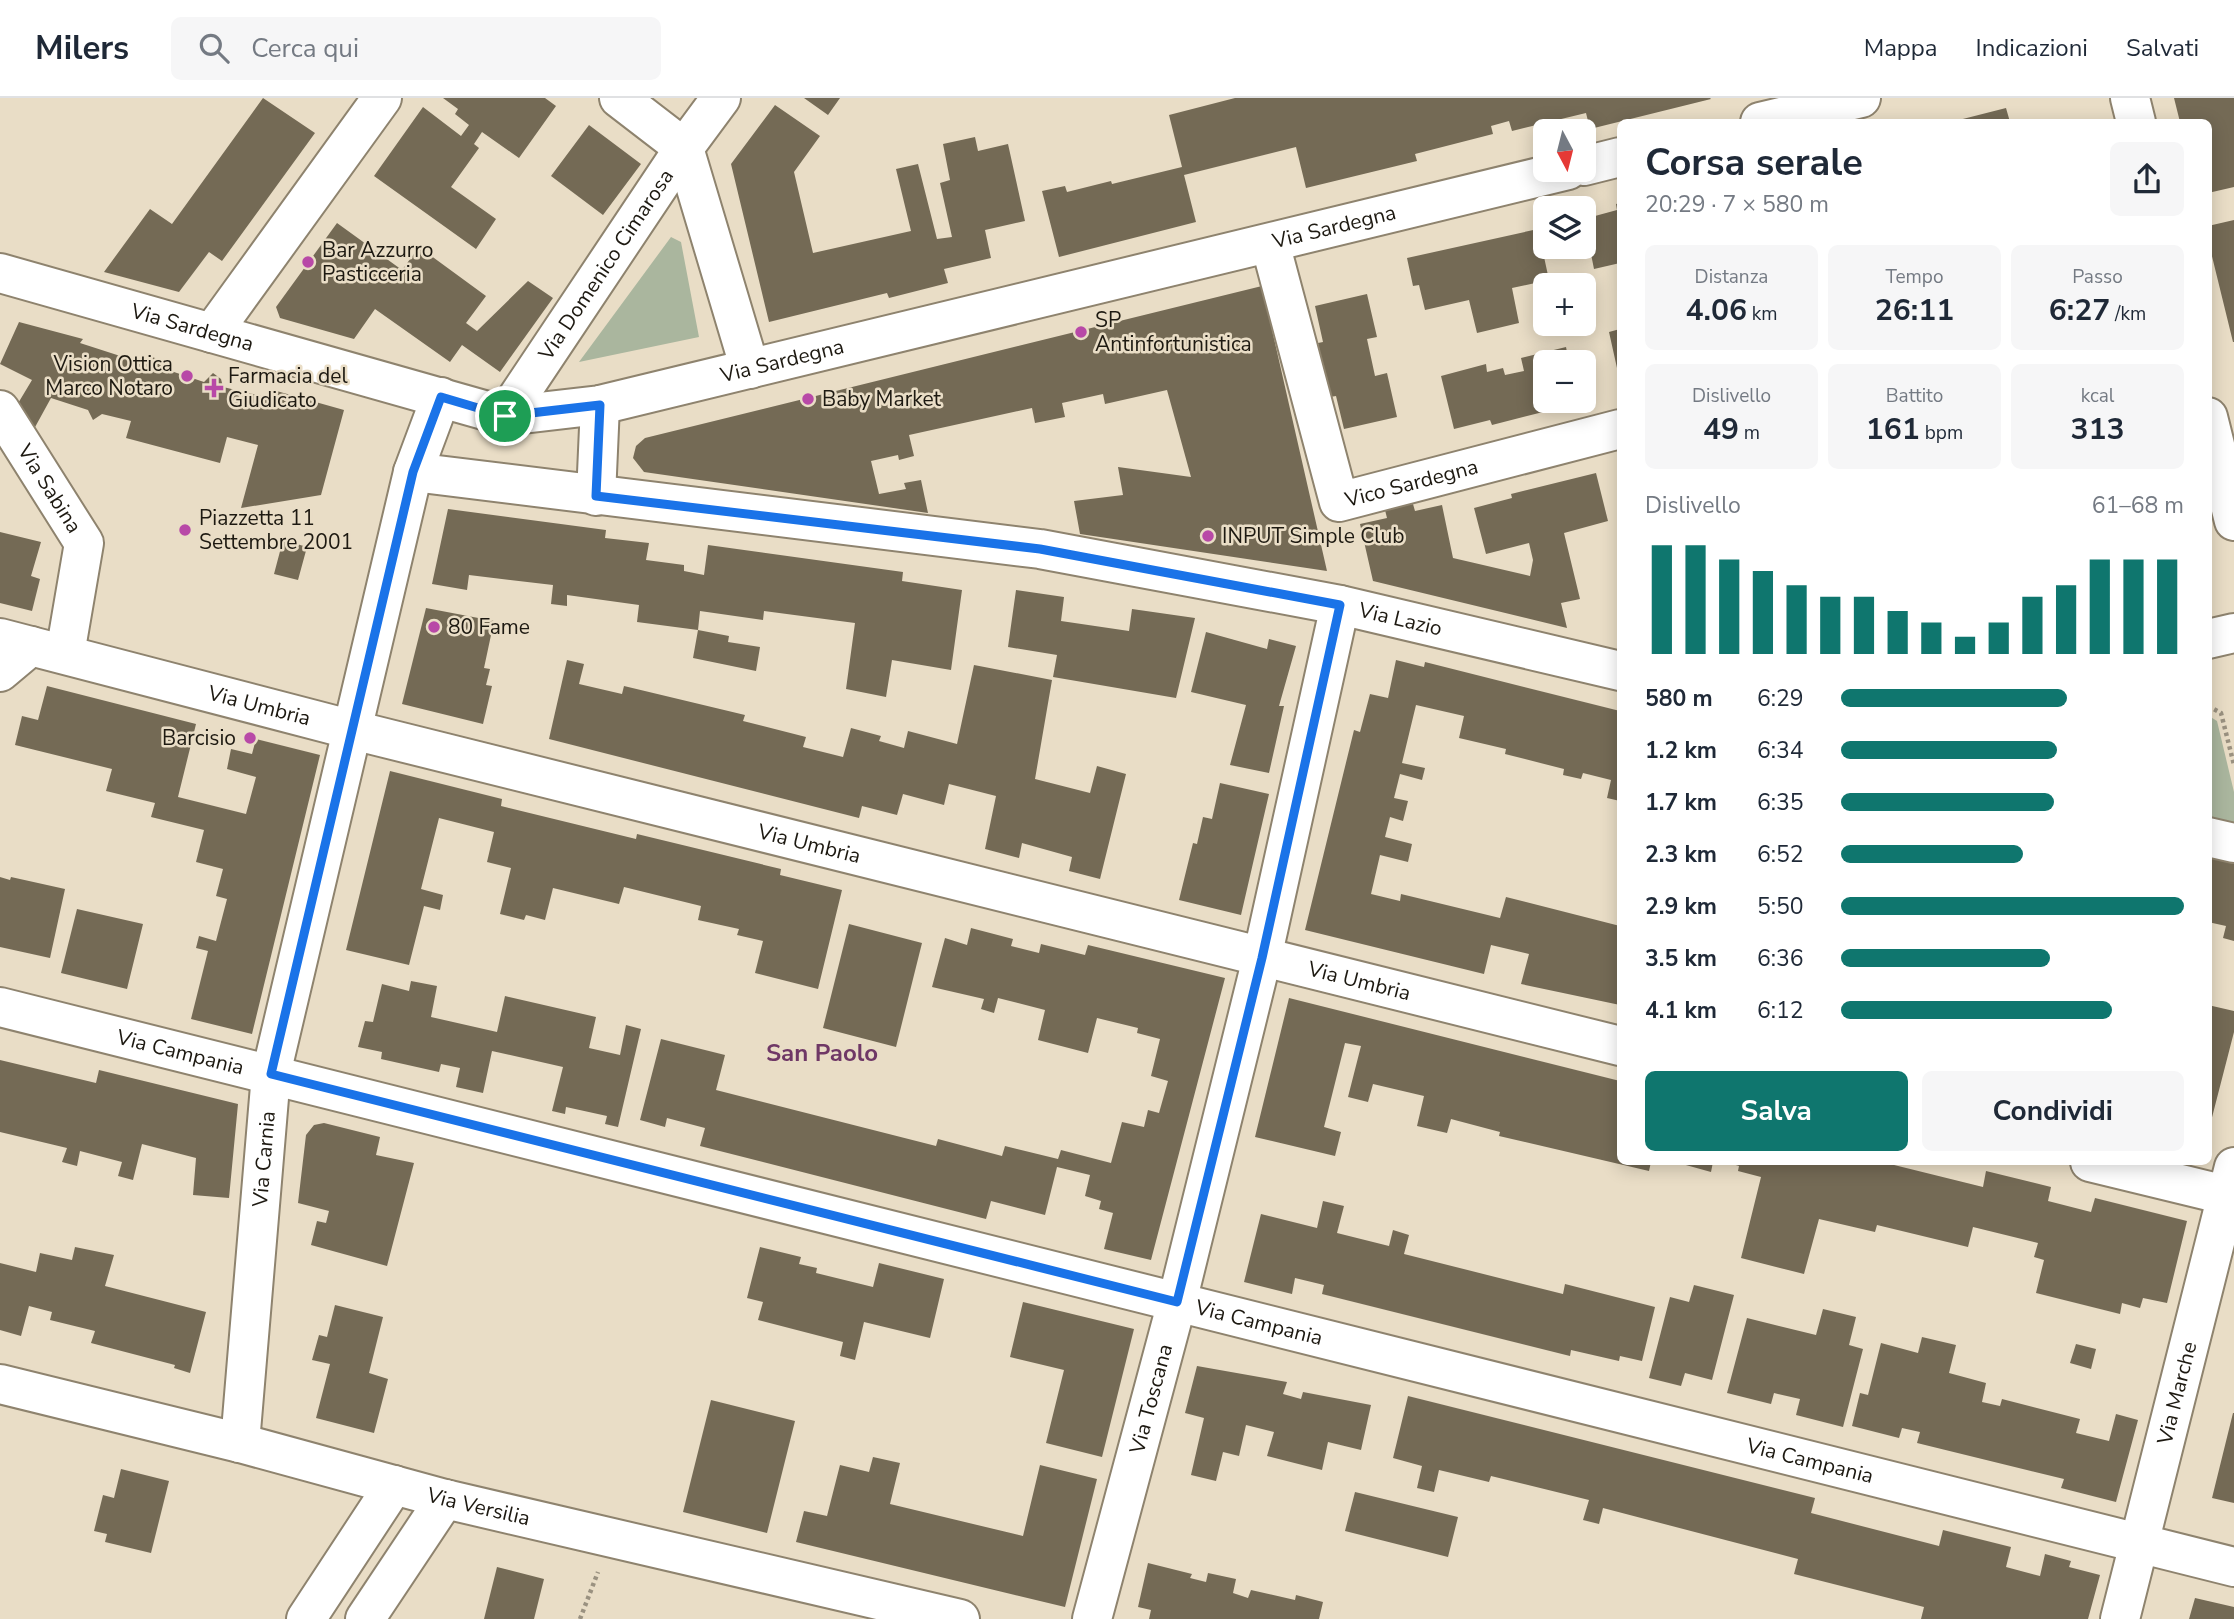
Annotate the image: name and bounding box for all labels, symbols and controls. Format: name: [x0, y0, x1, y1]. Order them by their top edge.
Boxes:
search box: [171, 17, 661, 80]
text: Milers: [35, 26, 129, 71]
icon: search: [195, 29, 233, 67]
text: Cerca qui: [251, 31, 359, 66]
text: Mappa: [1864, 32, 1938, 64]
text: Indicazioni: [1976, 32, 2088, 64]
text: Salvati: [2126, 32, 2199, 64]
north arrow: [1533, 119, 1596, 182]
map controls: [1533, 119, 1596, 413]
text: Corsa serale: [1645, 137, 1863, 188]
button: share: [2110, 142, 2184, 216]
street label: Via Domenico Cimarosa: [532, 164, 680, 367]
text: 20:29 · 7 × 580 m: [1645, 189, 1829, 220]
button: layers: [1533, 196, 1596, 259]
street label: Via Sardegna: [1269, 198, 1399, 255]
place label: Bar Azzurro Pasticceria: [322, 236, 433, 288]
marker: Bar Azzurro Pasticceria: [300, 254, 316, 270]
text: Distanza: [1695, 264, 1768, 290]
text: Tempo: [1886, 264, 1944, 290]
text: Passo: [2072, 264, 2123, 290]
button: +: [1533, 273, 1596, 336]
text: 4.06: [1685, 290, 1747, 331]
text: 26:11: [1875, 290, 1954, 331]
text: 6:27: [2049, 290, 2110, 331]
street label: Via Sardegna: [127, 297, 257, 358]
text: km: [1747, 301, 1778, 327]
text: /km: [2110, 301, 2146, 327]
place label: SP Antinfortunistica: [1095, 306, 1252, 358]
marker: SP Antinfortunistica: [1073, 324, 1089, 340]
street label: Via Sardegna: [717, 332, 847, 389]
place label: Vision Ottica Marco Notaro: [45, 350, 173, 402]
button: −: [1533, 350, 1596, 413]
place label: Farmacia del Giudicato: [228, 362, 348, 414]
marker: Vision Ottica Marco Notaro: [179, 368, 195, 384]
marker: Farmacia del Giudicato: [206, 380, 222, 396]
text: Dislivello: [1692, 383, 1771, 409]
text: Battito: [1886, 383, 1943, 409]
text: kcal: [2081, 383, 2114, 409]
place label: Baby Market: [822, 385, 942, 413]
pin: [475, 386, 535, 446]
marker: Baby Market: [800, 391, 816, 407]
icon: arrive: [486, 397, 524, 435]
text: 49: [1703, 409, 1739, 450]
text: 161: [1866, 409, 1920, 450]
text: 313: [2071, 409, 2125, 450]
text: m: [1739, 420, 1760, 446]
text: bpm: [1920, 420, 1963, 446]
street label: Via Sabina: [11, 438, 88, 538]
street label: Vico Sardegna: [1341, 452, 1481, 514]
text: Dislivello: [1645, 490, 1741, 521]
text: 61–68 m: [2092, 490, 2184, 521]
place label: Piazzetta 11 Settembre 2001: [199, 504, 353, 556]
marker: Piazzetta 11 Settembre 2001: [177, 522, 193, 538]
place label: INPUT Simple Club: [1222, 522, 1405, 550]
marker: INPUT Simple Club: [1200, 528, 1216, 544]
street label: Via Lazio: [1355, 596, 1445, 643]
place label: 80 Fame: [448, 613, 530, 641]
marker: 80 Fame: [426, 619, 442, 635]
street label: Via Umbria: [204, 679, 314, 732]
text: 580 m: [1645, 683, 1713, 714]
text: 6:29: [1757, 683, 1804, 714]
place label: Barcisio: [162, 724, 236, 752]
marker: Barcisio: [242, 730, 258, 746]
text: 1.2 km: [1645, 735, 1717, 766]
text: 6:34: [1757, 735, 1804, 766]
text: 1.7 km: [1645, 787, 1717, 818]
text: 6:35: [1757, 787, 1804, 818]
street label: Via Umbria: [754, 817, 864, 870]
text: 2.3 km: [1645, 839, 1717, 870]
text: 6:52: [1757, 839, 1804, 870]
text: 2.9 km: [1645, 891, 1717, 922]
text: 5:50: [1757, 891, 1804, 922]
text: 3.5 km: [1645, 943, 1717, 974]
text: 6:36: [1757, 943, 1804, 974]
street label: Via Umbria: [1304, 954, 1414, 1007]
text: 4.1 km: [1645, 995, 1717, 1026]
text: 6:12: [1757, 995, 1804, 1026]
street label: Via Campania: [113, 1023, 247, 1082]
district label: San Paolo: [766, 1037, 878, 1069]
button: Salva: [1645, 1071, 1908, 1151]
button: Condividi: [1922, 1071, 2184, 1151]
street label: Via Carnia: [246, 1110, 282, 1209]
street label: Via Campania: [1192, 1293, 1326, 1352]
street label: Via Marche: [2150, 1339, 2203, 1449]
street label: Via Toscana: [1123, 1341, 1179, 1458]
street label: Via Campania: [1742, 1431, 1877, 1490]
street label: Via Versilia: [423, 1480, 533, 1532]

